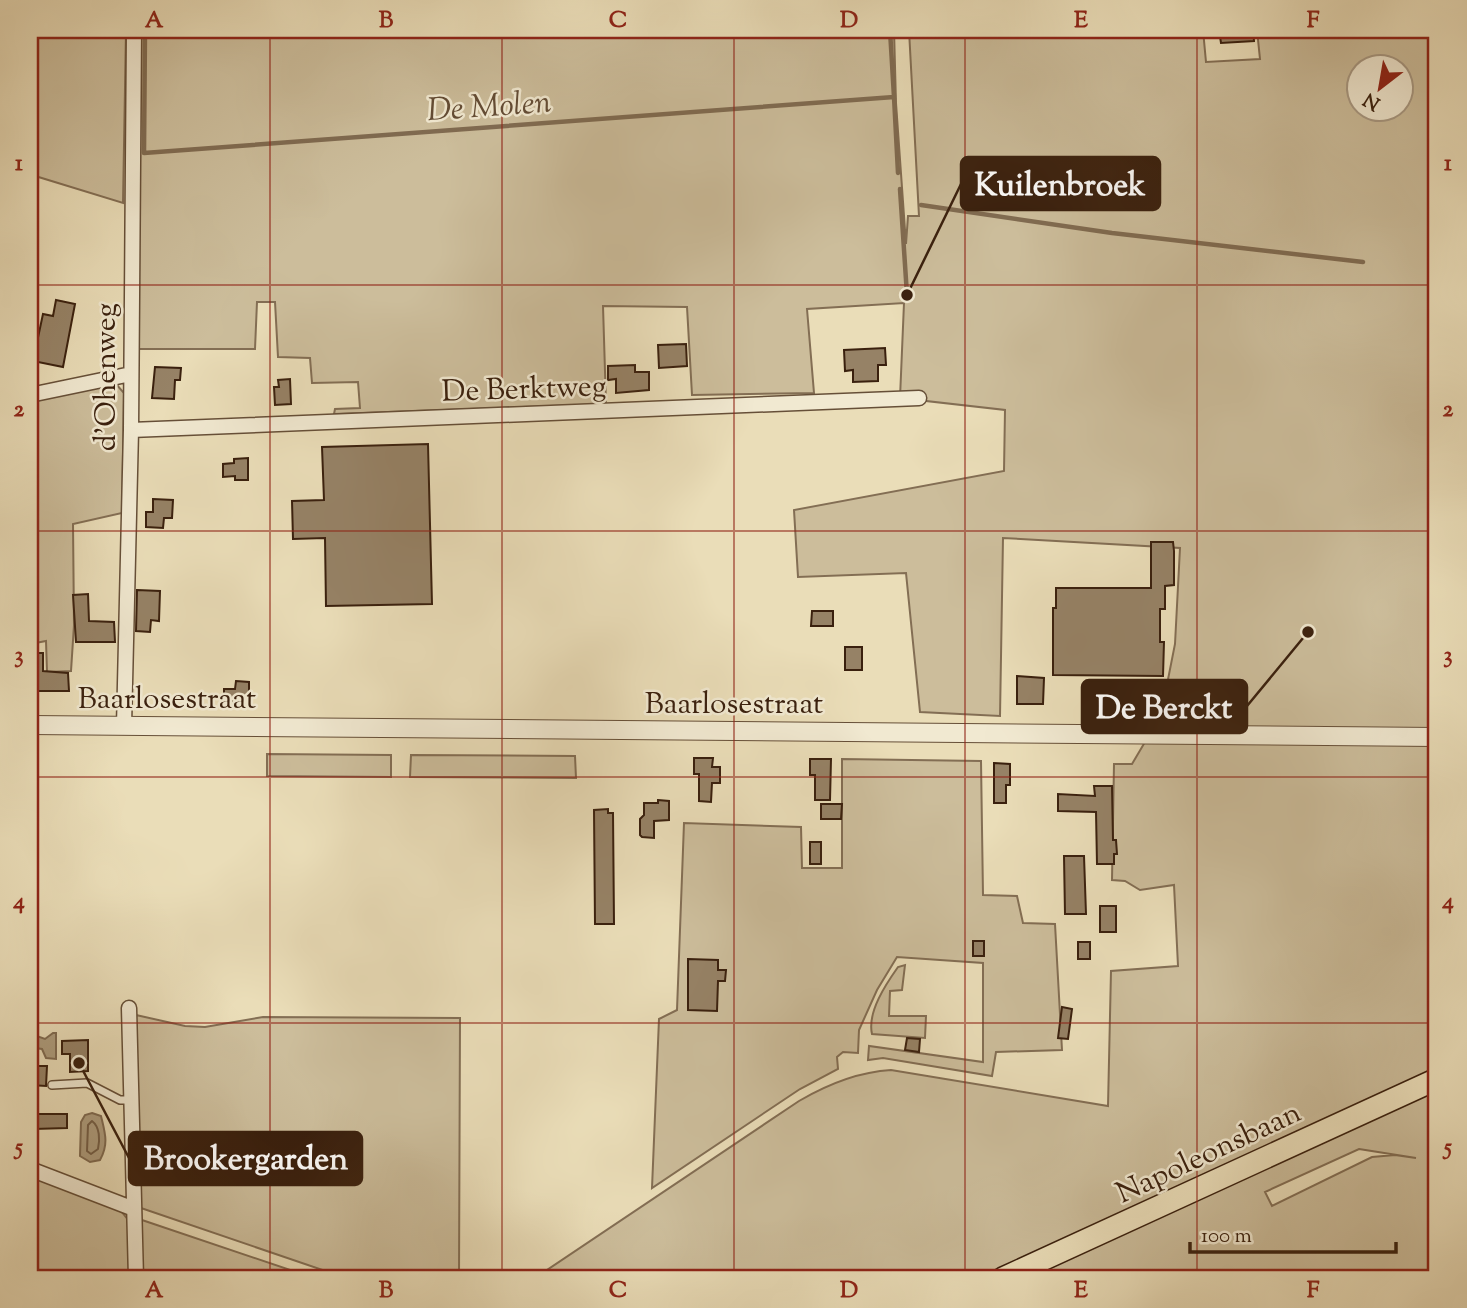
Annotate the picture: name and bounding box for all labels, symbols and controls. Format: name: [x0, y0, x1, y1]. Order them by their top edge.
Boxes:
text: A: [145, 5, 164, 38]
text: B: [379, 5, 394, 38]
text: C: [609, 5, 627, 38]
text: D: [840, 5, 858, 38]
text: E: [1074, 5, 1088, 38]
text: F: [1307, 5, 1320, 38]
north arrow: [1344, 52, 1414, 122]
water label: De Molen: [426, 81, 553, 135]
text: N: [1359, 85, 1386, 116]
text: 1: [15, 148, 23, 181]
text: 1: [1444, 148, 1452, 181]
callout: Kuilenbroek: [961, 157, 1160, 210]
text: Kuilenbroek: [975, 164, 1146, 210]
street label: d'Ohenweg: [86, 303, 129, 451]
street label: De Berktweg: [441, 366, 607, 415]
text: 2: [14, 394, 25, 427]
text: 2: [1443, 394, 1454, 427]
text: 3: [14, 640, 24, 673]
text: 3: [1443, 640, 1453, 673]
street label: Baarlosestraat: [78, 679, 256, 722]
callout: De Berckt: [1082, 680, 1247, 733]
street label: Baarlosestraat: [645, 684, 823, 727]
text: De Berckt: [1096, 687, 1232, 733]
text: 4: [12, 886, 25, 919]
text: 4: [1441, 886, 1454, 919]
street label: Napoleonsbaan: [1109, 1092, 1309, 1216]
text: 5: [13, 1132, 23, 1165]
callout: Brookergarden: [129, 1132, 362, 1185]
text: 5: [1442, 1132, 1452, 1165]
text: Brookergarden: [144, 1138, 348, 1184]
scale bar: [1190, 1210, 1397, 1254]
text: 100 m: [1201, 1222, 1252, 1252]
text: A: [145, 1275, 164, 1308]
text: B: [379, 1275, 394, 1308]
text: C: [609, 1275, 627, 1308]
text: D: [840, 1275, 858, 1308]
text: E: [1074, 1275, 1088, 1308]
text: F: [1307, 1275, 1320, 1308]

